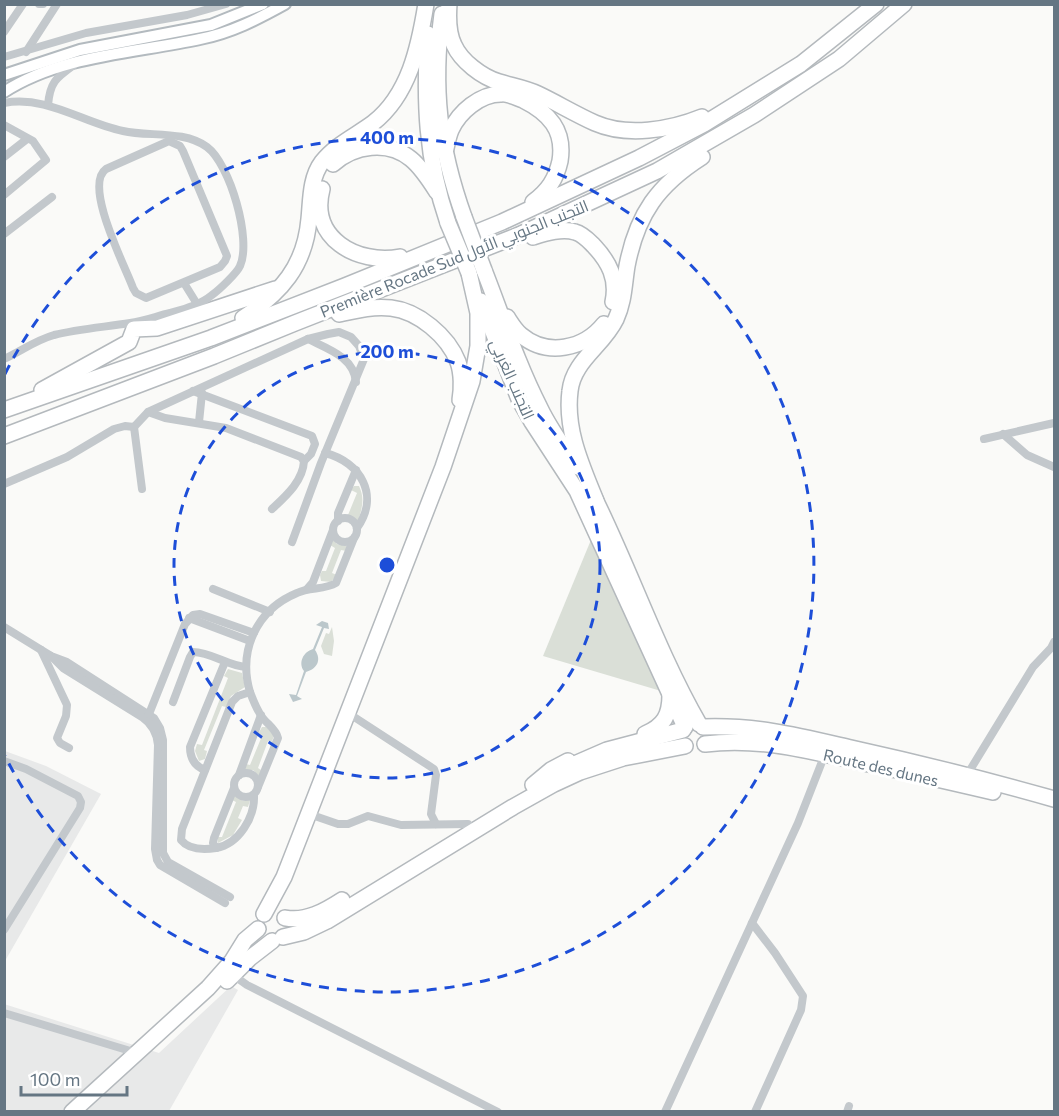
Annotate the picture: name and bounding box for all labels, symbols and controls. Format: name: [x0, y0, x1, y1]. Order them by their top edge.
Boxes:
text: 400 m: [360, 126, 414, 148]
street label: Première Rocade Sud التجنب الجنوبي الأول: [317, 195, 593, 325]
street label: التجنب الغربي: [482, 336, 539, 424]
text: 200 m: [360, 340, 414, 362]
centre of rings: [377, 555, 397, 575]
street label: Route des dunes: [822, 745, 940, 789]
scale bar: [21, 1059, 128, 1097]
text: 100 m: [30, 1068, 80, 1090]

